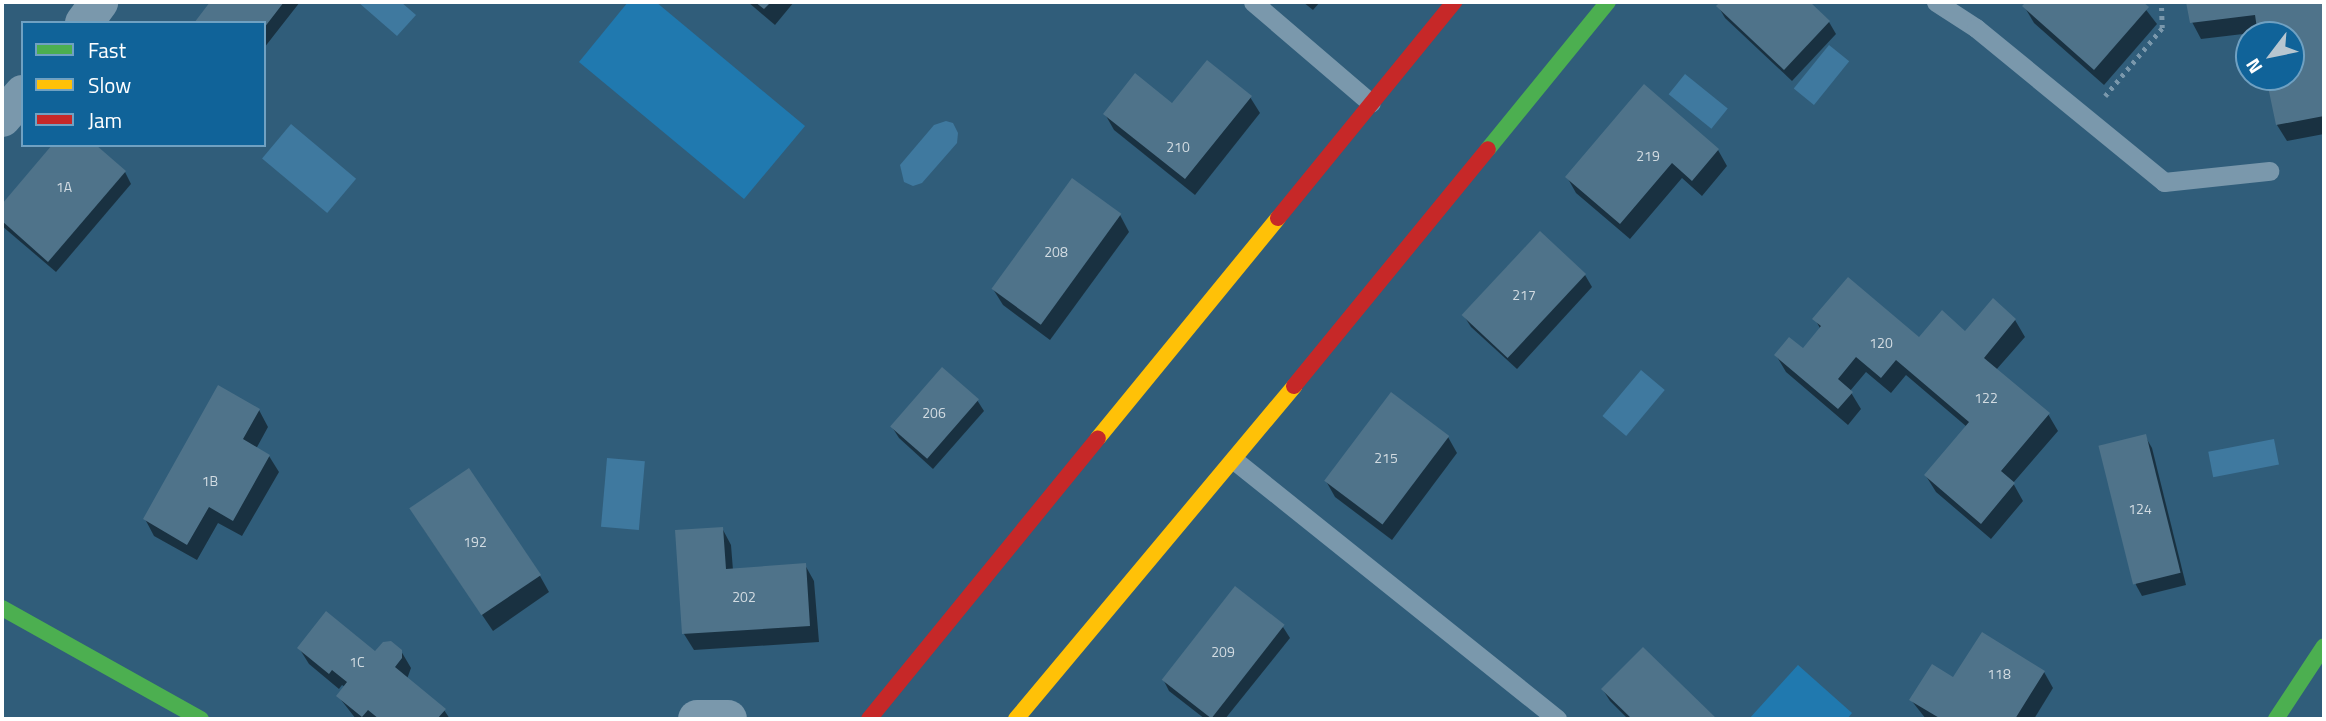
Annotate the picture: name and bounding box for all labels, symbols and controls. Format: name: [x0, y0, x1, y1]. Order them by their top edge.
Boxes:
legend: [21, 21, 266, 147]
north arrow: [2235, 21, 2305, 91]
text: Fast: [88, 34, 126, 66]
text: N: [2238, 53, 2269, 80]
text: Slow: [88, 69, 131, 101]
text: Jam: [88, 104, 122, 136]
house number: 210: [1166, 139, 1190, 155]
house number: 219: [1636, 148, 1660, 164]
house number: 1A: [56, 179, 72, 195]
house number: 208: [1044, 244, 1068, 260]
house number: 217: [1512, 287, 1536, 303]
house number: 120: [1869, 335, 1893, 351]
house number: 122: [1974, 390, 1998, 406]
house number: 206: [922, 405, 946, 421]
house number: 215: [1374, 450, 1398, 466]
house number: 1B: [202, 473, 218, 489]
house number: 124: [2128, 501, 2152, 517]
house number: 192: [463, 534, 487, 550]
house number: 202: [732, 589, 756, 605]
house number: 209: [1211, 644, 1235, 660]
house number: 1C: [349, 654, 365, 670]
house number: 118: [1987, 666, 2011, 682]

